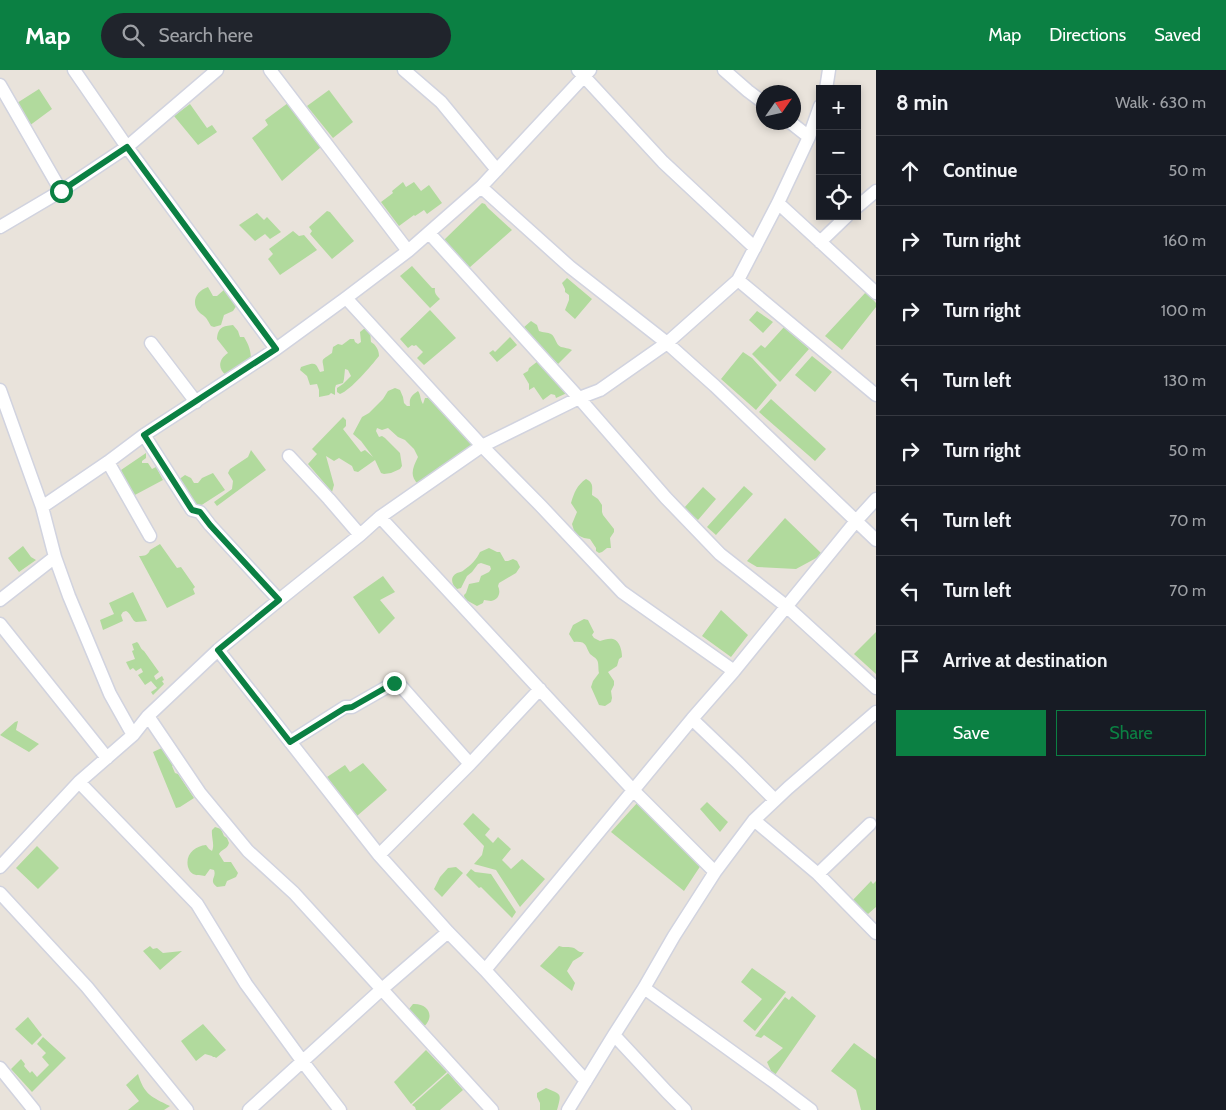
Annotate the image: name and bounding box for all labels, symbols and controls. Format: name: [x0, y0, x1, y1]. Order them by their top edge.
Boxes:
search box: [101, 13, 451, 58]
text: Map: [25, 21, 71, 50]
icon: search: [119, 21, 147, 49]
text: Search here: [159, 24, 253, 47]
text: Map: [988, 24, 1021, 46]
text: Directions: [1049, 24, 1126, 46]
text: Saved: [1154, 24, 1201, 46]
north arrow: [756, 85, 801, 130]
map controls: [816, 85, 861, 220]
button: +: [816, 85, 861, 130]
text: 8 min: [896, 90, 948, 115]
text: Walk · 630 m: [1115, 93, 1206, 112]
button: −: [816, 130, 861, 175]
icon: ahead: [896, 157, 924, 185]
text: Continue: [943, 159, 1017, 182]
text: 50 m: [1169, 161, 1206, 180]
button: locate: [816, 175, 861, 220]
route start: [50, 180, 73, 203]
icon: right: [896, 227, 924, 255]
text: Turn right: [943, 229, 1021, 252]
text: 160 m: [1163, 231, 1206, 250]
icon: right: [896, 297, 924, 325]
text: Turn right: [943, 299, 1021, 322]
text: 100 m: [1161, 301, 1206, 320]
icon: left: [896, 367, 924, 395]
text: Turn left: [943, 369, 1011, 392]
text: 130 m: [1163, 371, 1206, 390]
icon: right: [896, 437, 924, 465]
text: Turn right: [943, 439, 1021, 462]
text: 50 m: [1169, 441, 1206, 460]
icon: left: [896, 507, 924, 535]
text: Turn left: [943, 509, 1011, 532]
text: 70 m: [1169, 511, 1206, 530]
icon: left: [896, 577, 924, 605]
text: Turn left: [943, 579, 1011, 602]
text: 70 m: [1169, 581, 1206, 600]
icon: arrive: [896, 647, 924, 675]
text: Arrive at destination: [943, 649, 1107, 672]
route end: [383, 672, 406, 695]
button: Save: [896, 710, 1046, 756]
button: Share: [1056, 710, 1206, 756]

